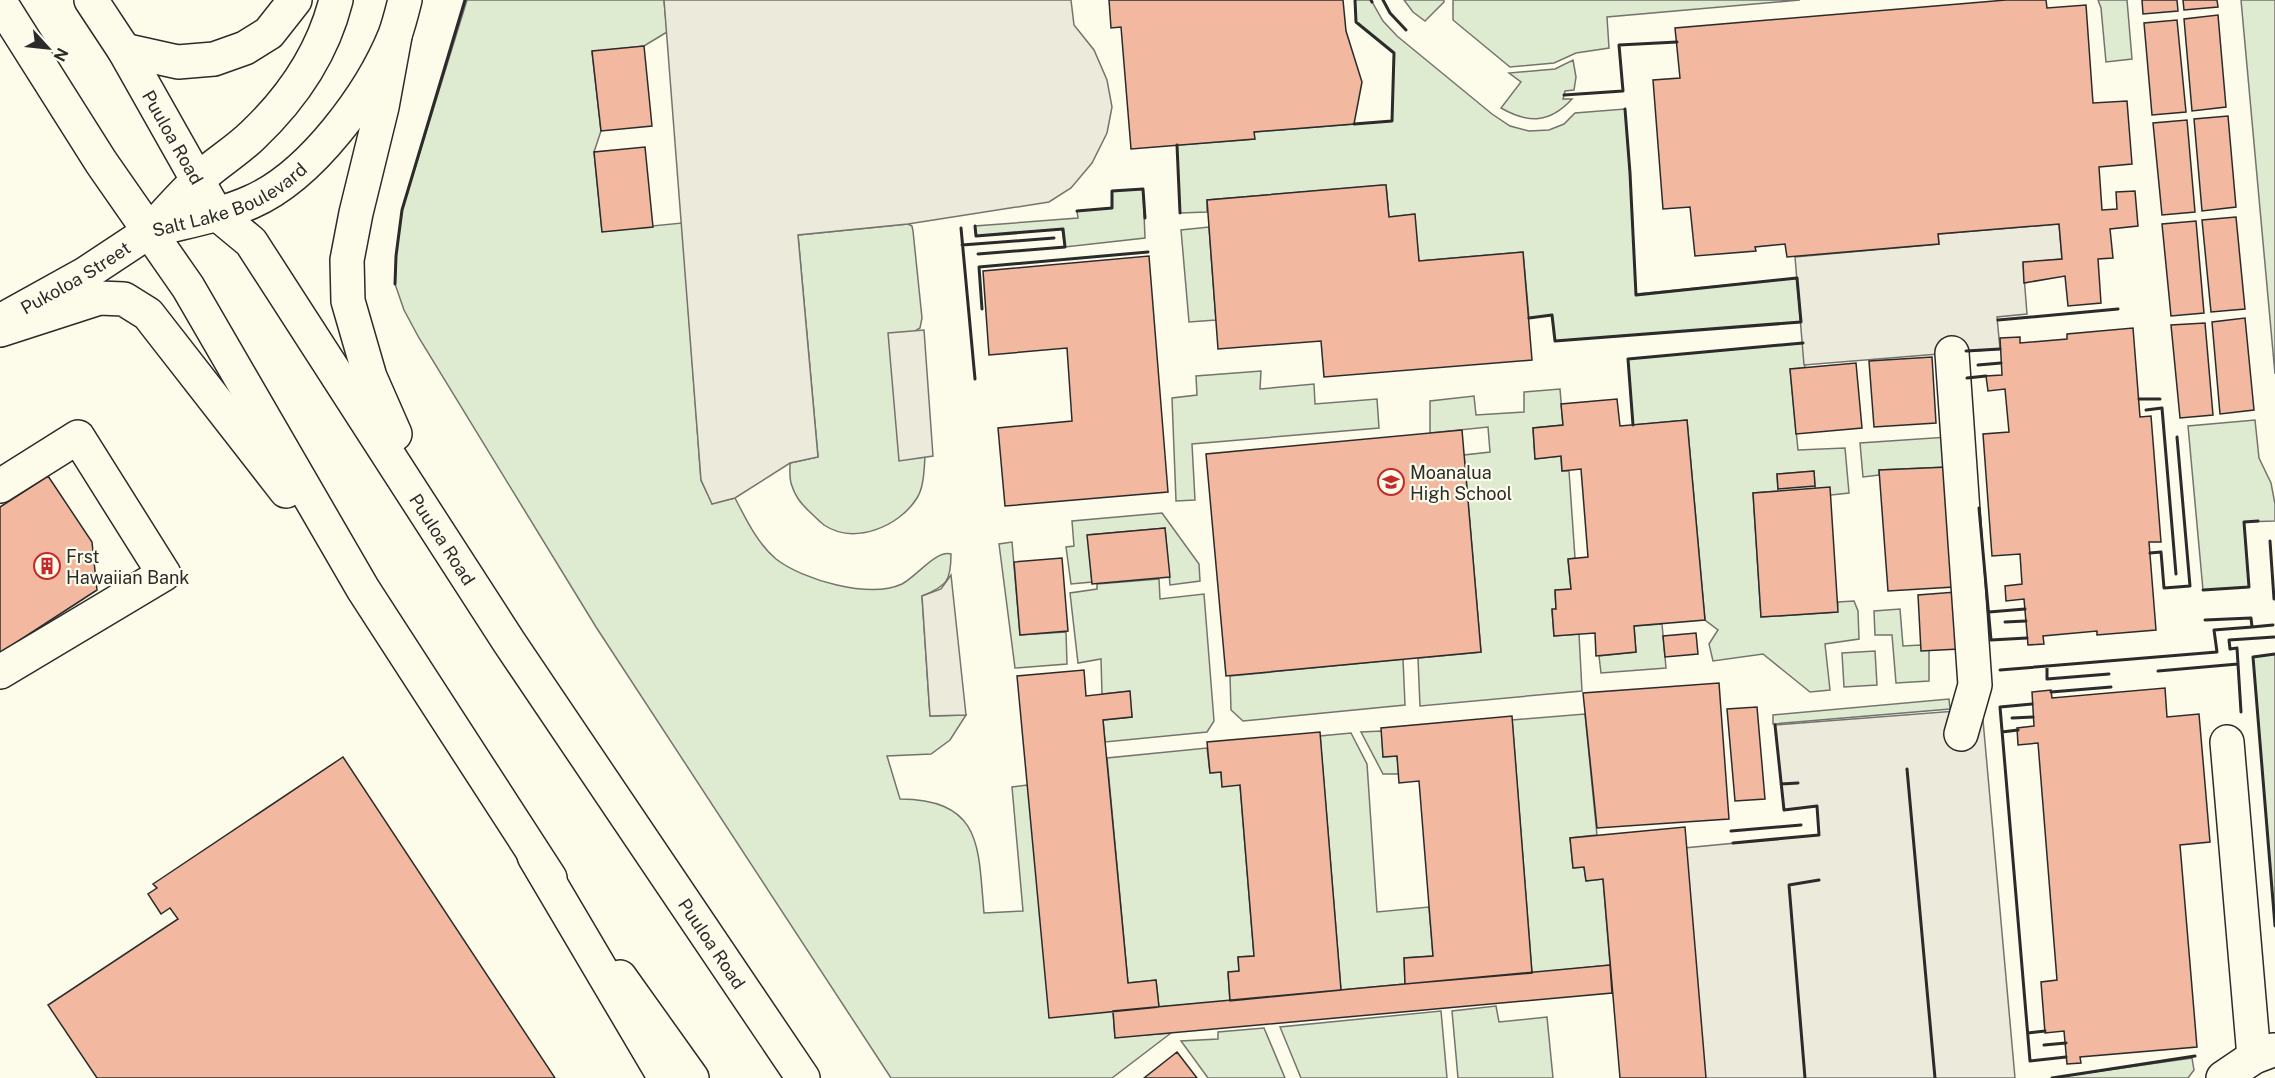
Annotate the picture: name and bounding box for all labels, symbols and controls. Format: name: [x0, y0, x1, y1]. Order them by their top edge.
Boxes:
north arrow: [18, 18, 78, 78]
text: N: [50, 45, 72, 64]
street label: Puuloa Road: [138, 86, 208, 188]
street label: Salt Lake Boulevard: [150, 158, 311, 240]
street label: Pukoloa Street: [17, 237, 134, 318]
place label: Moanalua High School: [1410, 462, 1512, 504]
school or university icon: Moanalua High School: [1376, 467, 1406, 497]
street label: Puuloa Road: [405, 489, 480, 589]
place label: Frst Hawaiian Bank: [66, 546, 189, 588]
building icon: Frst Hawaiian Bank: [32, 551, 62, 581]
street label: Puuloa Road: [674, 894, 750, 993]

